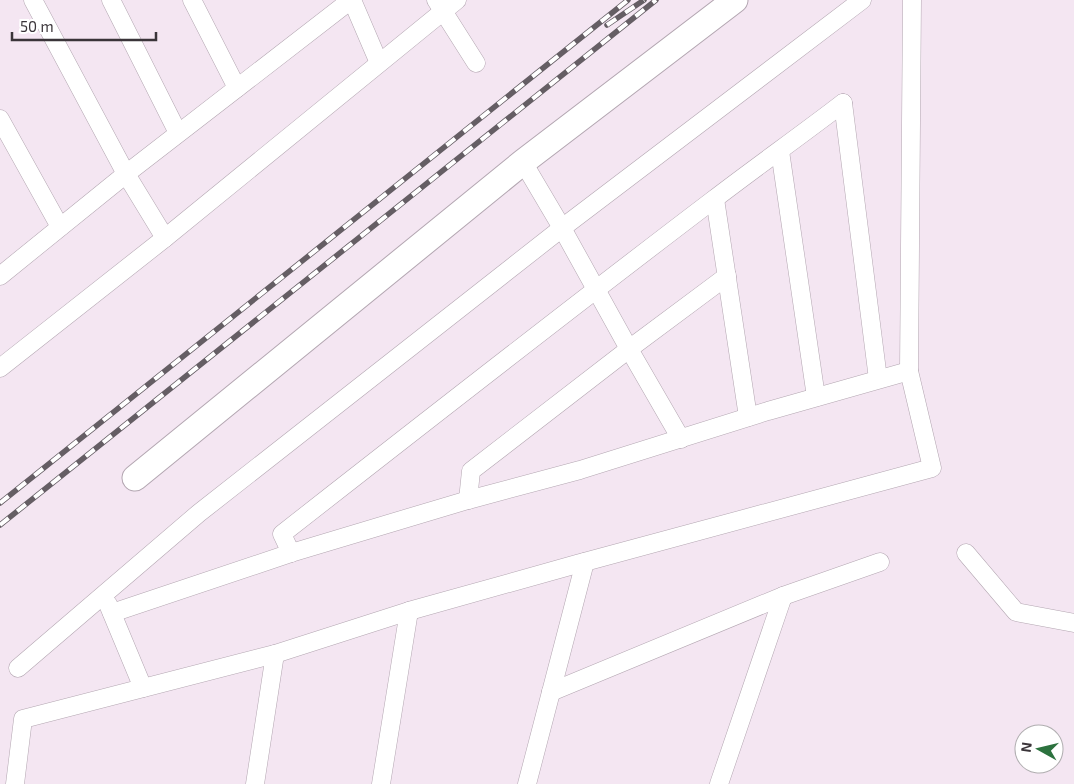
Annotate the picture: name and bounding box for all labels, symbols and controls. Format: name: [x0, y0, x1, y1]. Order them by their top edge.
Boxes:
scale bar: [12, 10, 156, 42]
text: 50 m: [20, 17, 54, 35]
north arrow: [1014, 724, 1064, 774]
text: N: [1017, 741, 1035, 753]

